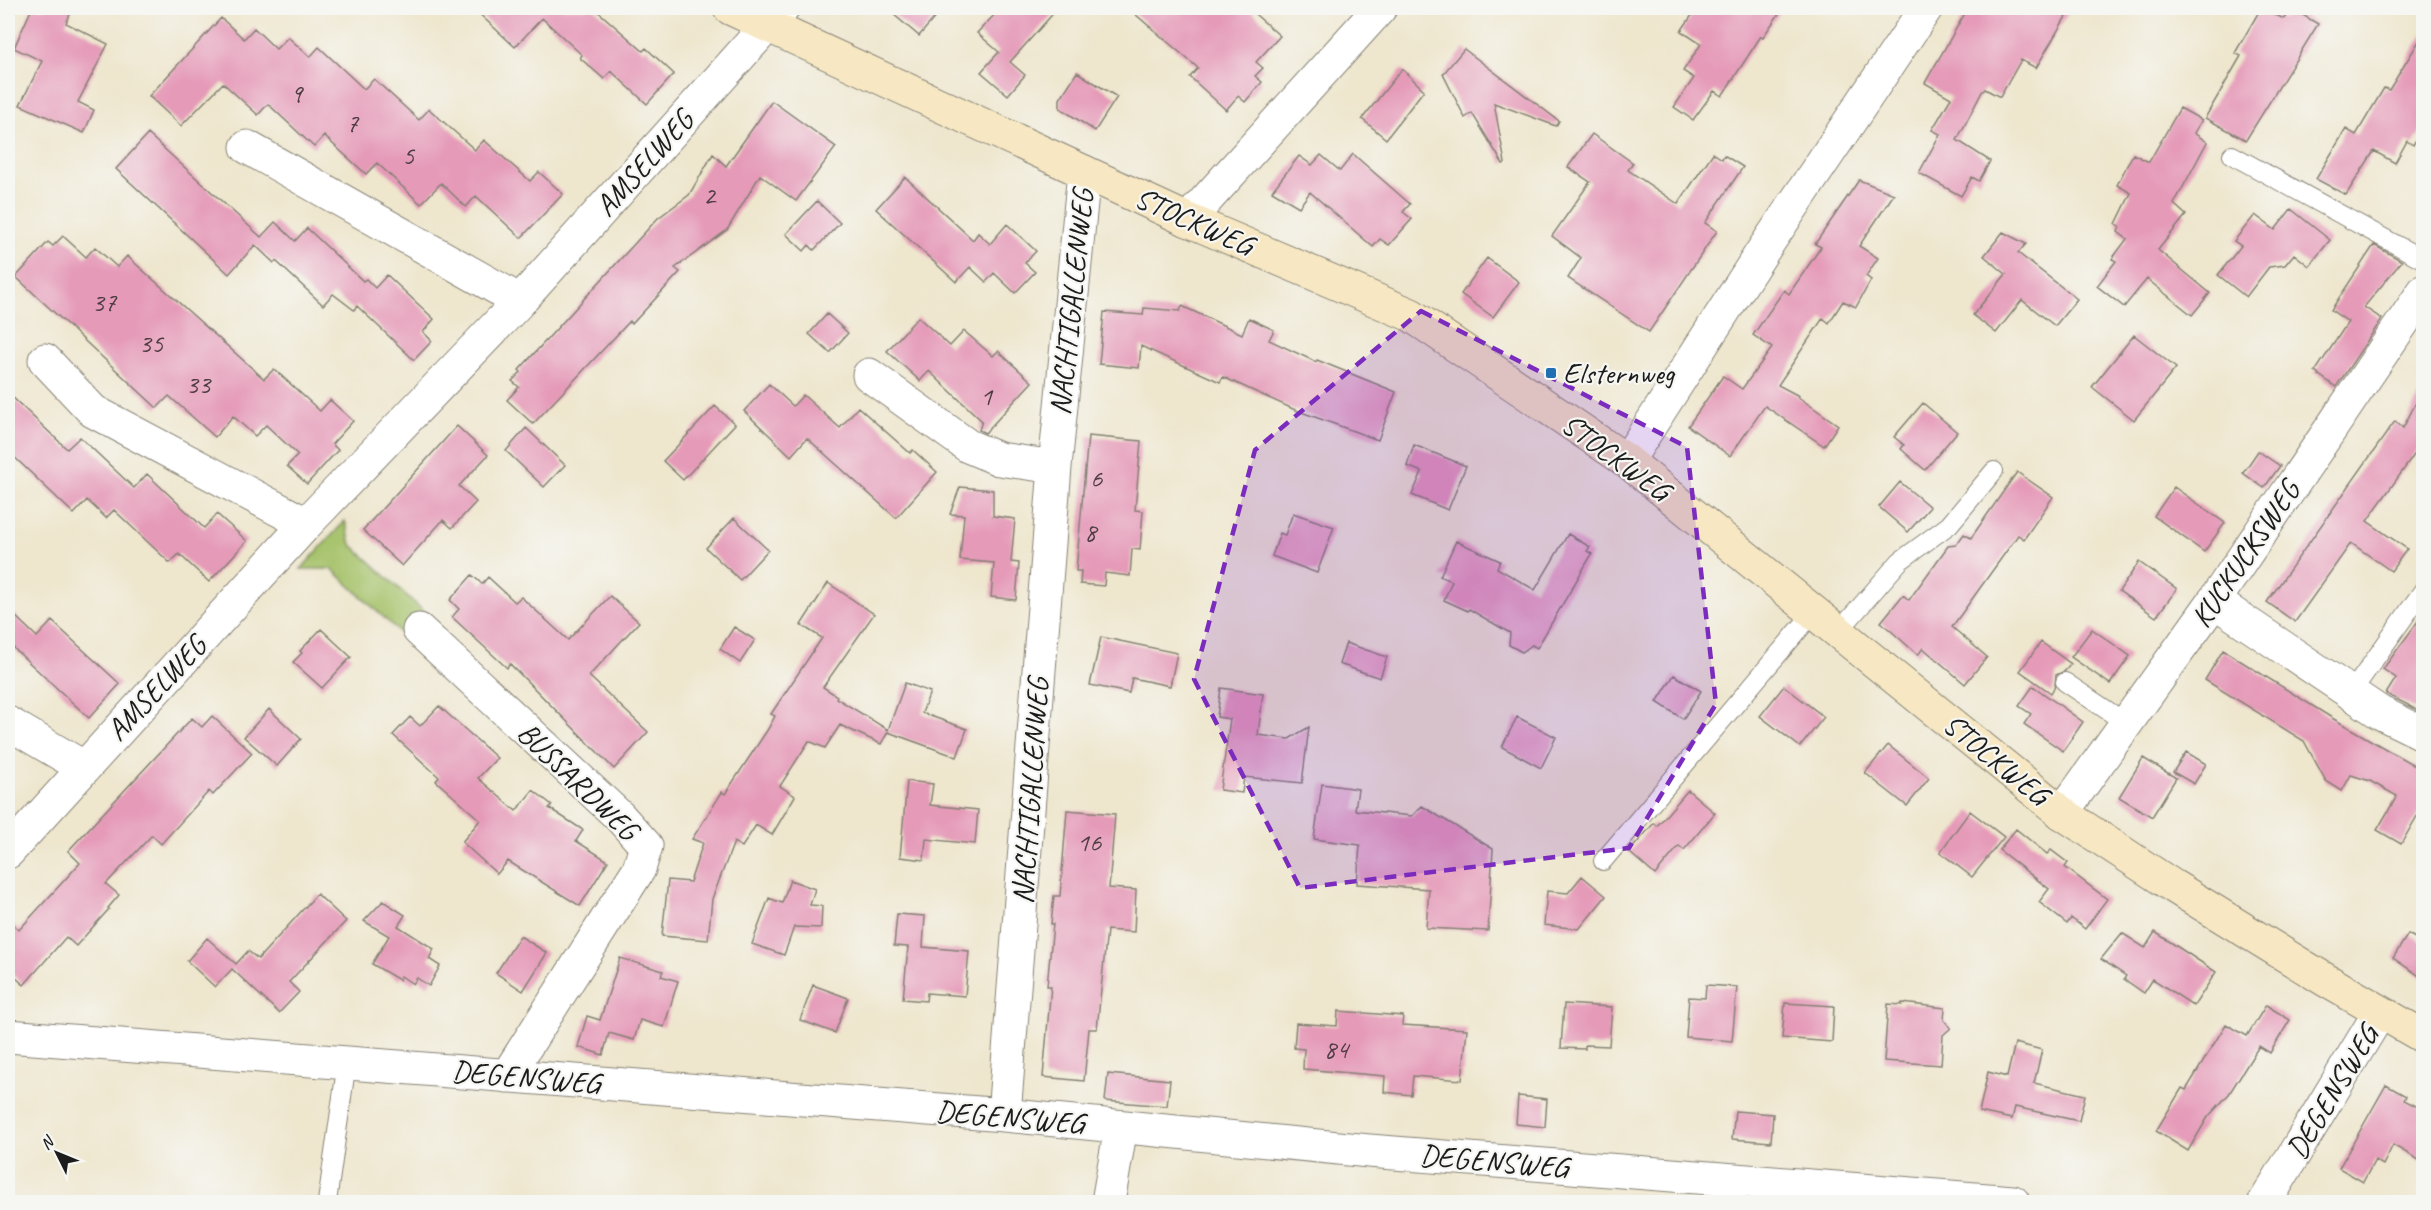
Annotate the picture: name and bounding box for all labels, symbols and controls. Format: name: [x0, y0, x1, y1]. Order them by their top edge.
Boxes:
house number: 9: [290, 76, 304, 110]
street label: AMSELWEG: [586, 100, 704, 224]
house number: 7: [346, 106, 360, 140]
house number: 5: [402, 138, 416, 172]
house number: 2: [703, 178, 717, 212]
street label: STOCKWEG: [1129, 178, 1263, 265]
street label: NACHTIGALLENWEG: [1040, 184, 1102, 417]
house number: 37: [92, 285, 118, 319]
house number: 35: [139, 326, 165, 360]
place label: Elsternweg: [1563, 354, 1675, 392]
marker: Elsternweg: [1544, 366, 1558, 380]
house number: 33: [186, 367, 212, 401]
house number: 1: [980, 379, 994, 413]
street label: STOCKWEG: [1554, 405, 1681, 511]
house number: 6: [1090, 461, 1103, 495]
street label: KUCKUCKSWEG: [2182, 471, 2310, 635]
house number: 8: [1084, 515, 1099, 549]
street label: AMSELWEG: [98, 625, 216, 748]
street label: NACHTIGALLENWEG: [1003, 673, 1057, 905]
street label: STOCKWEG: [1935, 705, 2060, 816]
street label: BUSSARDWEG: [509, 714, 649, 851]
house number: 16: [1077, 825, 1102, 859]
street label: DEGENSWEG: [2278, 1015, 2389, 1165]
house number: 84: [1324, 1032, 1351, 1066]
street label: DEGENSWEG: [451, 1052, 606, 1103]
street label: DEGENSWEG: [935, 1092, 1090, 1143]
north arrow: [27, 1123, 87, 1183]
text: N: [36, 1131, 60, 1154]
street label: DEGENSWEG: [1419, 1136, 1574, 1187]

